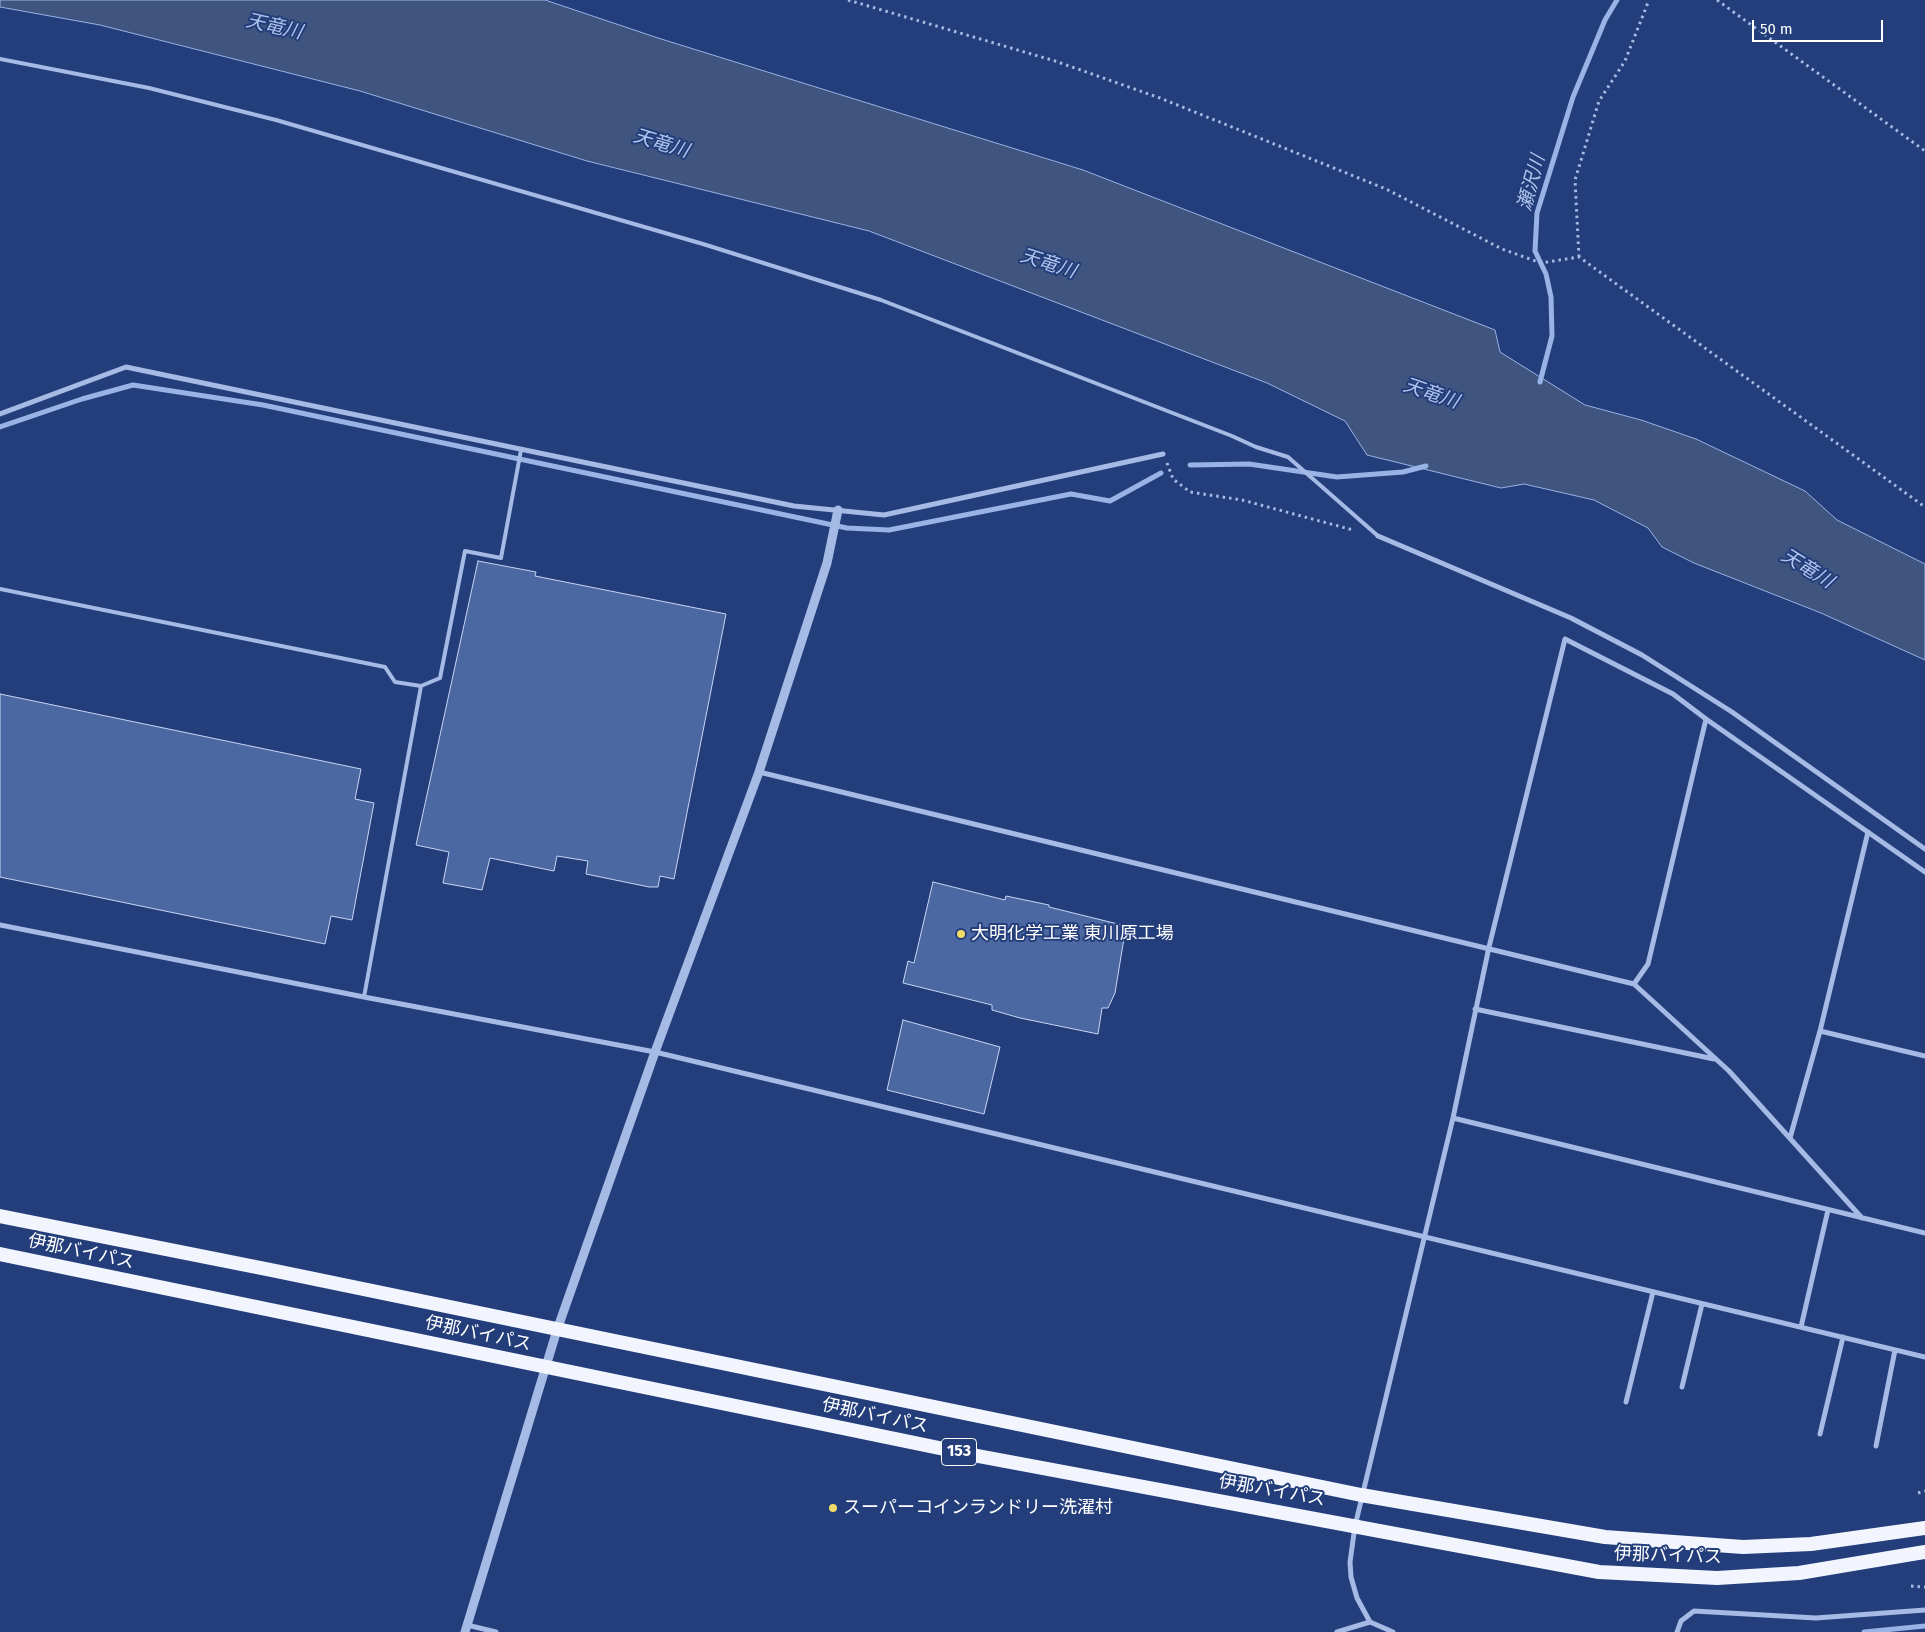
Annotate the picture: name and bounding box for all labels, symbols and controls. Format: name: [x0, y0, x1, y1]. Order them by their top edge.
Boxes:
water label: 天竜川: [244, 9, 304, 45]
scale bar: [1755, 10, 1886, 42]
text: 50 m: [1760, 20, 1793, 38]
water label: 天竜川: [630, 125, 692, 163]
water label: 瀬沢川: [1514, 153, 1550, 213]
water label: 天竜川: [1017, 244, 1079, 284]
water label: 天竜川: [1400, 374, 1462, 414]
water label: 天竜川: [1777, 544, 1837, 594]
place label: 大明化学工業 東川原工場: [971, 923, 1174, 945]
marker: 大明化学工業 東川原工場: [955, 928, 967, 940]
street label: 伊那バイパス: [26, 1230, 136, 1274]
street label: 伊那バイパス: [423, 1312, 533, 1356]
street label: 伊那バイパス: [820, 1394, 930, 1438]
road number: 153: [942, 1438, 976, 1465]
street label: 伊那バイパス: [1217, 1471, 1327, 1511]
place label: スーパーコインランドリー洗濯村: [843, 1497, 1113, 1519]
marker: スーパーコインランドリー洗濯村: [827, 1502, 839, 1514]
street label: 伊那バイパス: [1614, 1543, 1722, 1569]

